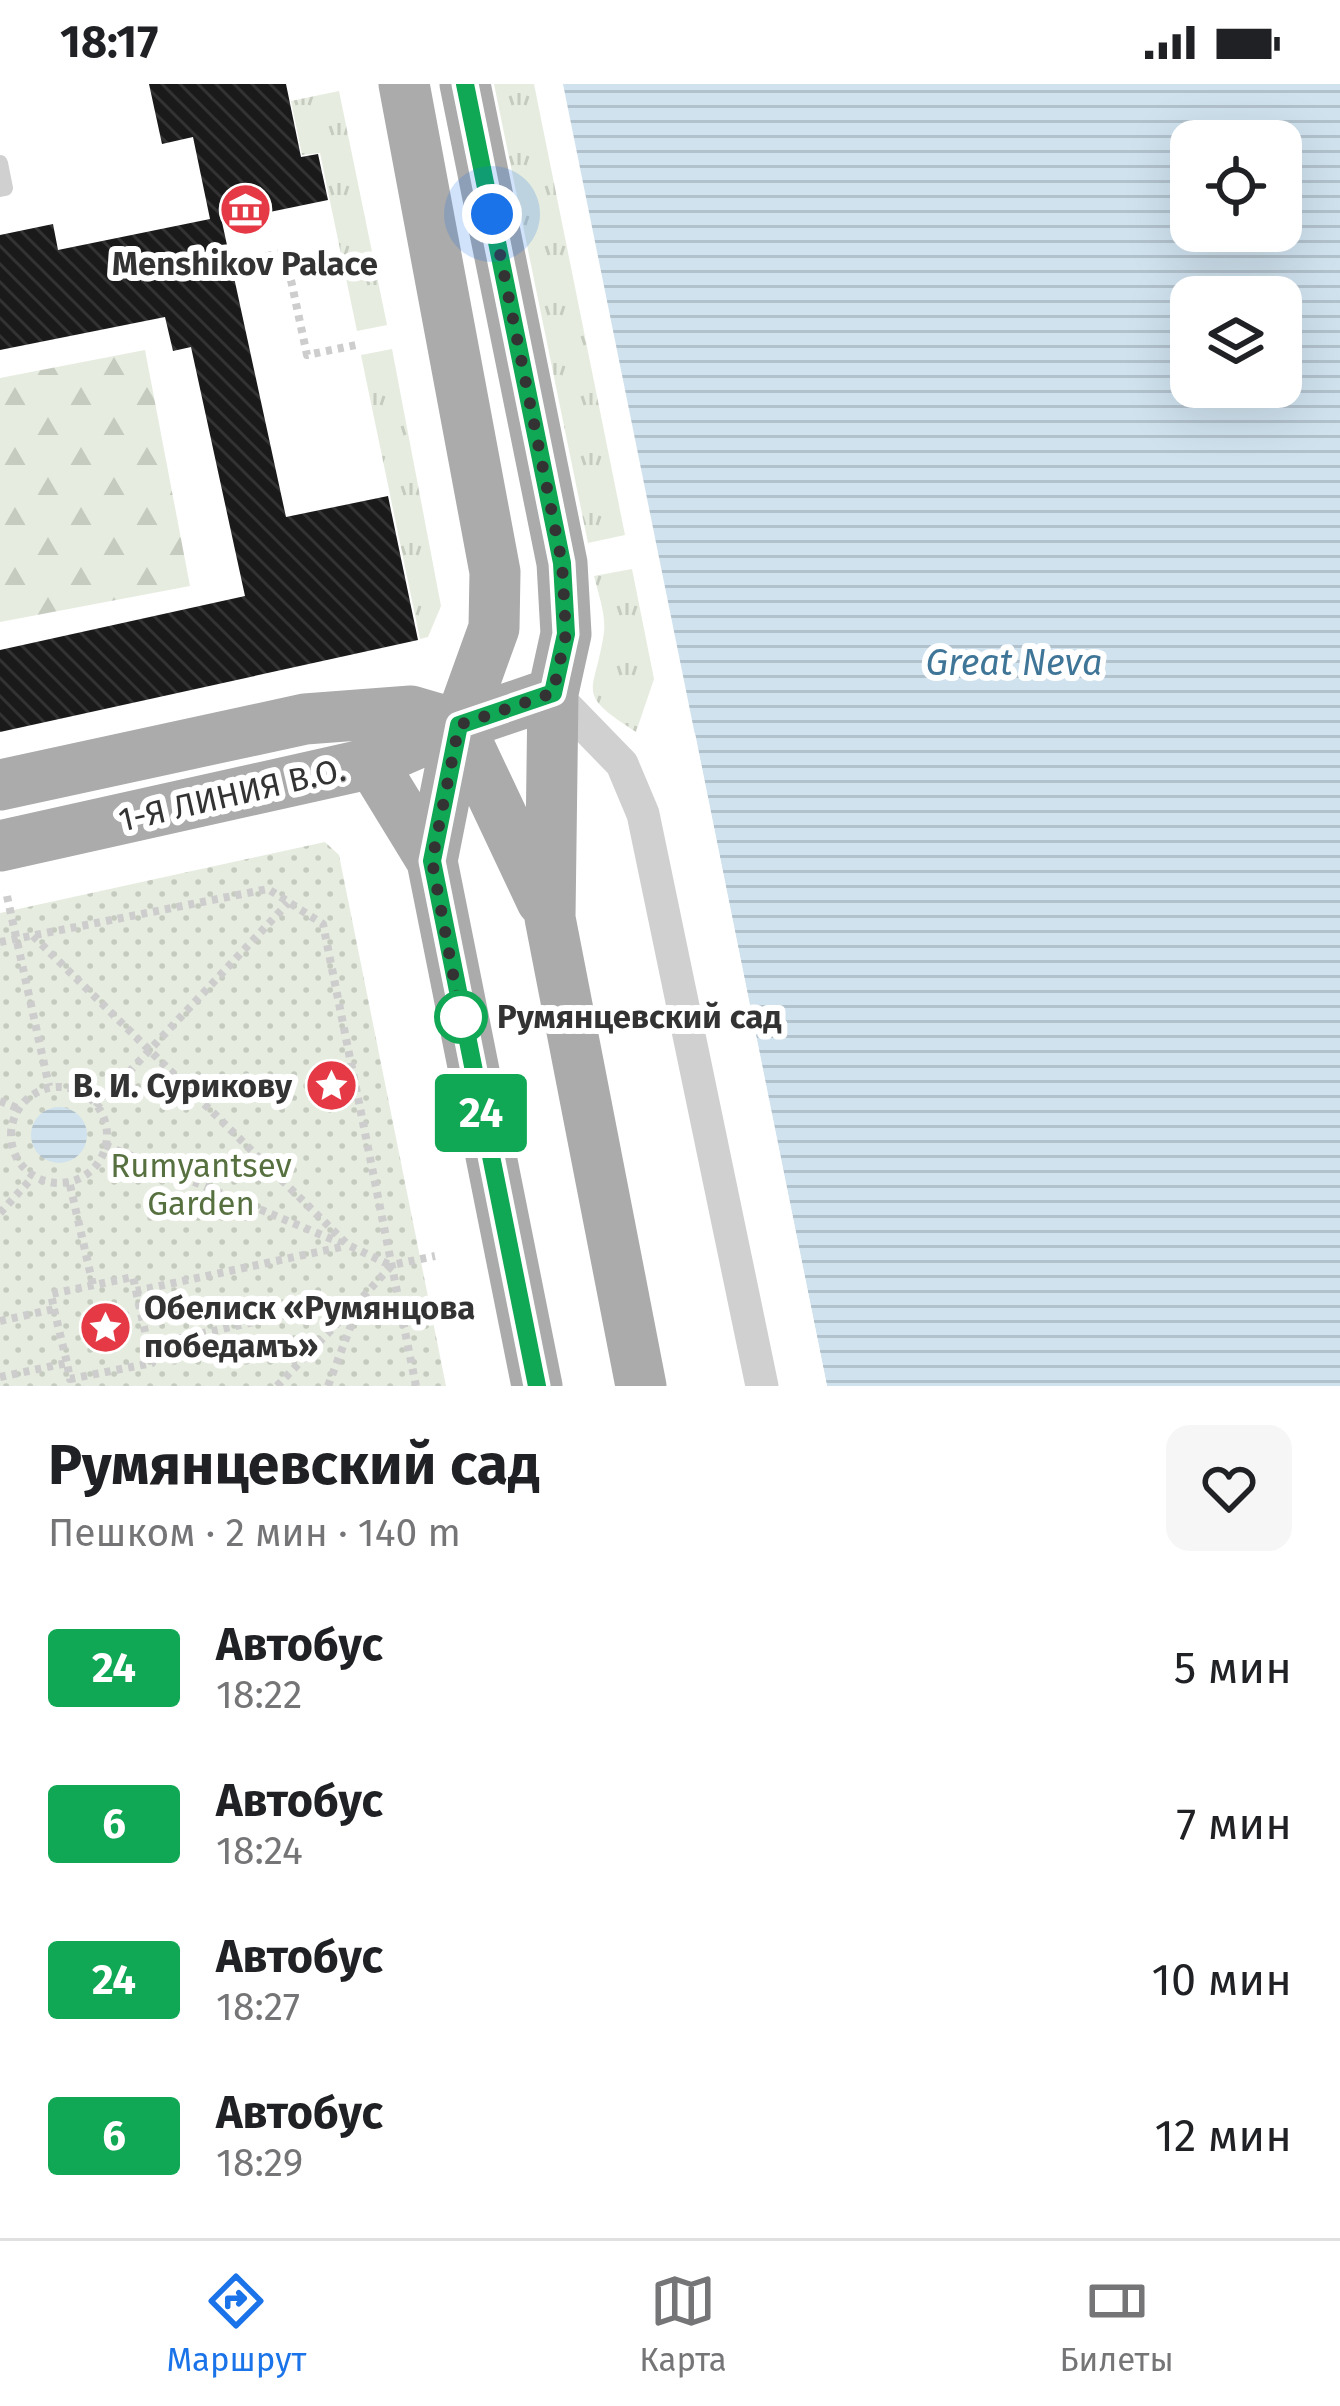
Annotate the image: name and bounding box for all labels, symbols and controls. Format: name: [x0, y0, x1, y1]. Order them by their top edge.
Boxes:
text: 18:17: [60, 15, 158, 69]
map controls: [1170, 120, 1302, 408]
button: locate: [1170, 120, 1302, 252]
museum icon: Menshikov Palace: [217, 182, 273, 238]
your location: [462, 184, 522, 244]
place label: Menshikov Palace: [112, 244, 378, 284]
button: layers: [1170, 276, 1302, 408]
water label: Great Neva: [926, 641, 1102, 685]
street label: 1-Я ЛИНИЯ В.О.: [115, 749, 349, 841]
marker: Румянцевский сад: [436, 992, 486, 1042]
place label: Румянцевский сад: [497, 997, 782, 1037]
place icon: В. И. Сурикову: [303, 1058, 359, 1114]
place label: В. И. Сурикову: [73, 1066, 293, 1106]
line badge: 24: [427, 1074, 535, 1152]
text: 24: [459, 1088, 503, 1138]
park label: Rumyantsev Garden: [110, 1146, 292, 1224]
place label: Обелиск «Румянцова победамъ»: [144, 1288, 475, 1366]
place icon: Обелиск «Румянцова победамъ»: [77, 1299, 133, 1355]
button: heart: [1166, 1425, 1292, 1551]
text: Румянцевский сад: [48, 1431, 540, 1499]
text: Пешком · 2 мин · 140 m: [48, 1510, 461, 1556]
text: Автобус: [216, 1618, 383, 1672]
text: 5 мин: [1174, 1641, 1292, 1695]
text: 24: [92, 1643, 136, 1693]
text: 18:22: [216, 1672, 302, 1718]
text: Автобус: [216, 1774, 383, 1828]
text: 7 мин: [1176, 1797, 1292, 1851]
text: 6: [102, 1799, 126, 1849]
text: 18:24: [216, 1828, 303, 1874]
text: Автобус: [216, 1930, 383, 1984]
text: 10 мин: [1152, 1953, 1292, 2007]
text: 24: [92, 1955, 136, 2005]
text: 18:27: [216, 1984, 300, 2030]
text: Автобус: [216, 2086, 383, 2140]
text: 12 мин: [1154, 2109, 1292, 2163]
text: 6: [102, 2111, 126, 2161]
text: 18:29: [216, 2140, 303, 2186]
tab: Маршрут: [166, 2268, 306, 2380]
tab: Карта: [639, 2268, 727, 2380]
tab: Билеты: [1059, 2268, 1174, 2380]

